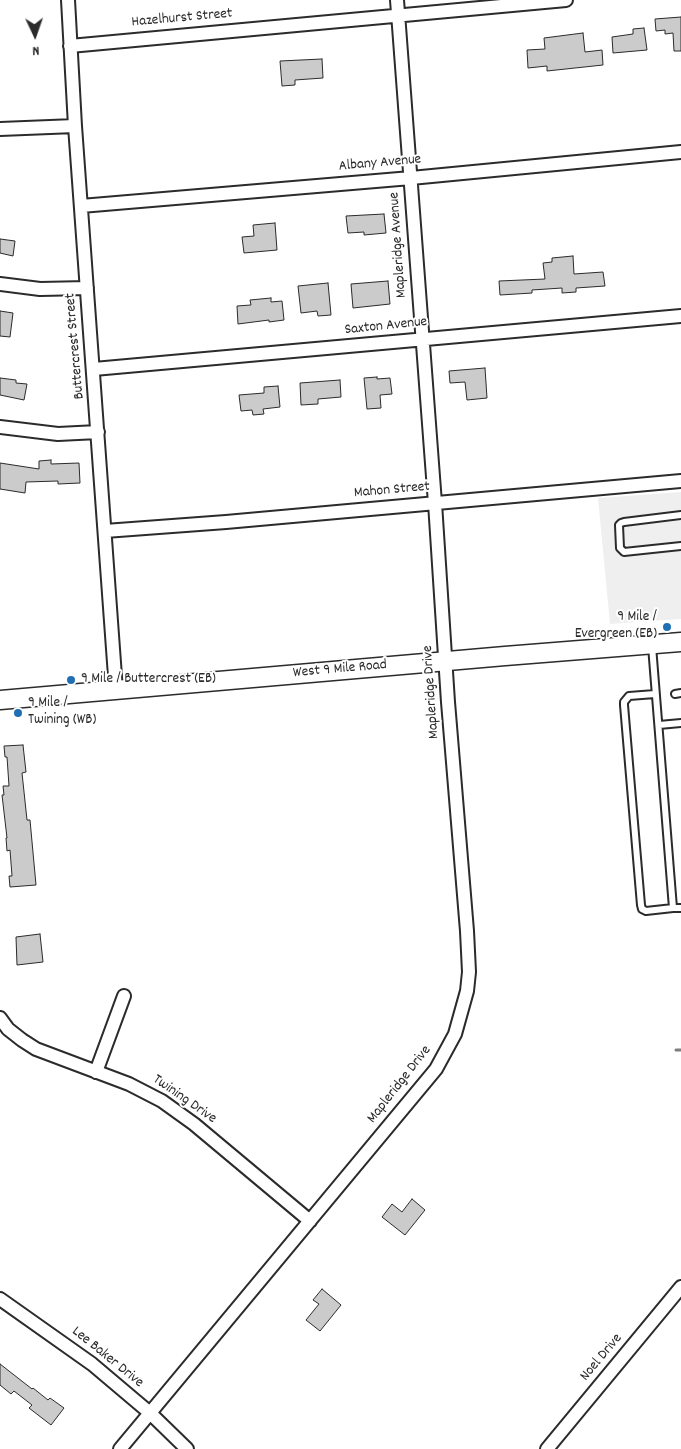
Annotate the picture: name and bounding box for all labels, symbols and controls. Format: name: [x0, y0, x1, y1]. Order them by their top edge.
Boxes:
street label: Hazelhurst Street: [131, 6, 233, 32]
north arrow: [10, 10, 60, 60]
text: N: [32, 40, 40, 60]
street label: Albany Avenue: [338, 151, 422, 177]
street label: Mapleridge Avenue: [386, 192, 412, 298]
street label: Buttercrest Street: [62, 292, 90, 400]
street label: Saxton Avenue: [344, 314, 428, 340]
street label: Mahon Street: [353, 479, 431, 503]
place label: 9 Mile / Evergreen (EB): [575, 609, 657, 644]
marker: 9 Mile / Evergreen (EB): [661, 621, 673, 633]
street label: Mapleridge Drive: [420, 645, 444, 739]
street label: West 9 Mile Road: [292, 657, 388, 683]
place label: 9 Mile / Buttercrest (EB): [81, 671, 216, 689]
marker: 9 Mile / Buttercrest (EB): [65, 674, 77, 686]
place label: 9 Mile / Twining (WB): [28, 695, 96, 730]
marker: 9 Mile / Twining (WB): [12, 707, 24, 719]
street label: Mapleridge Drive: [364, 1043, 436, 1127]
street label: Twining Drive: [149, 1071, 219, 1129]
street label: Lee Baker Drive: [67, 1323, 147, 1393]
street label: Noel Drive: [577, 1331, 627, 1385]

